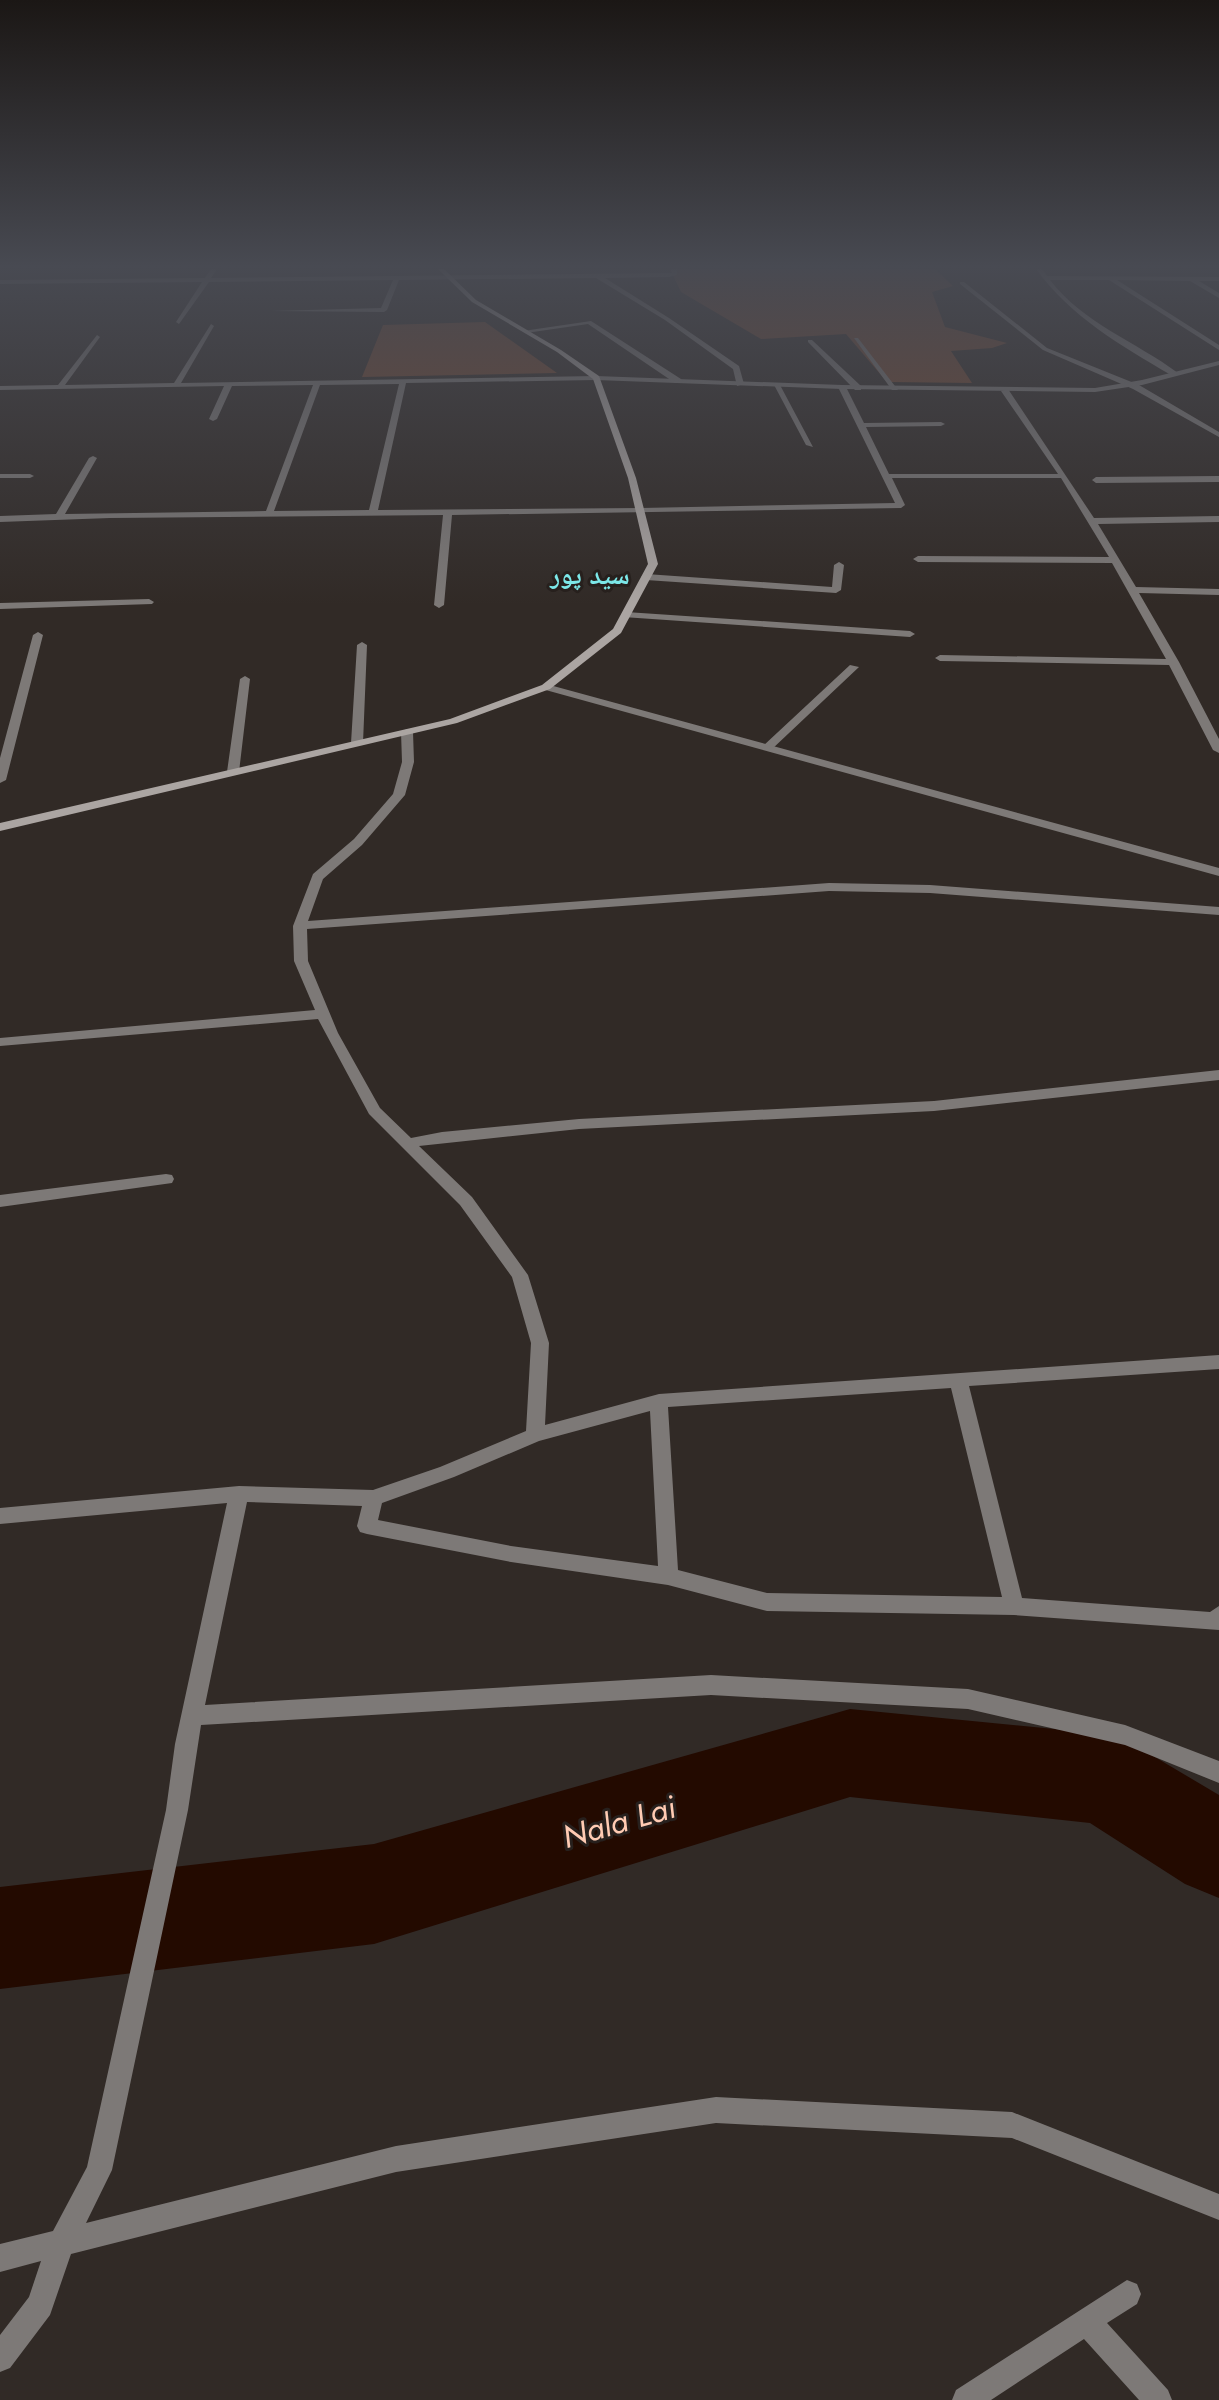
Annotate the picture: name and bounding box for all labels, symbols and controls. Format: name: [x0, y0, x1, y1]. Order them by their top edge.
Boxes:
district label: سید پور: [549, 556, 630, 594]
water label: Nala Lai: [557, 1784, 682, 1860]

